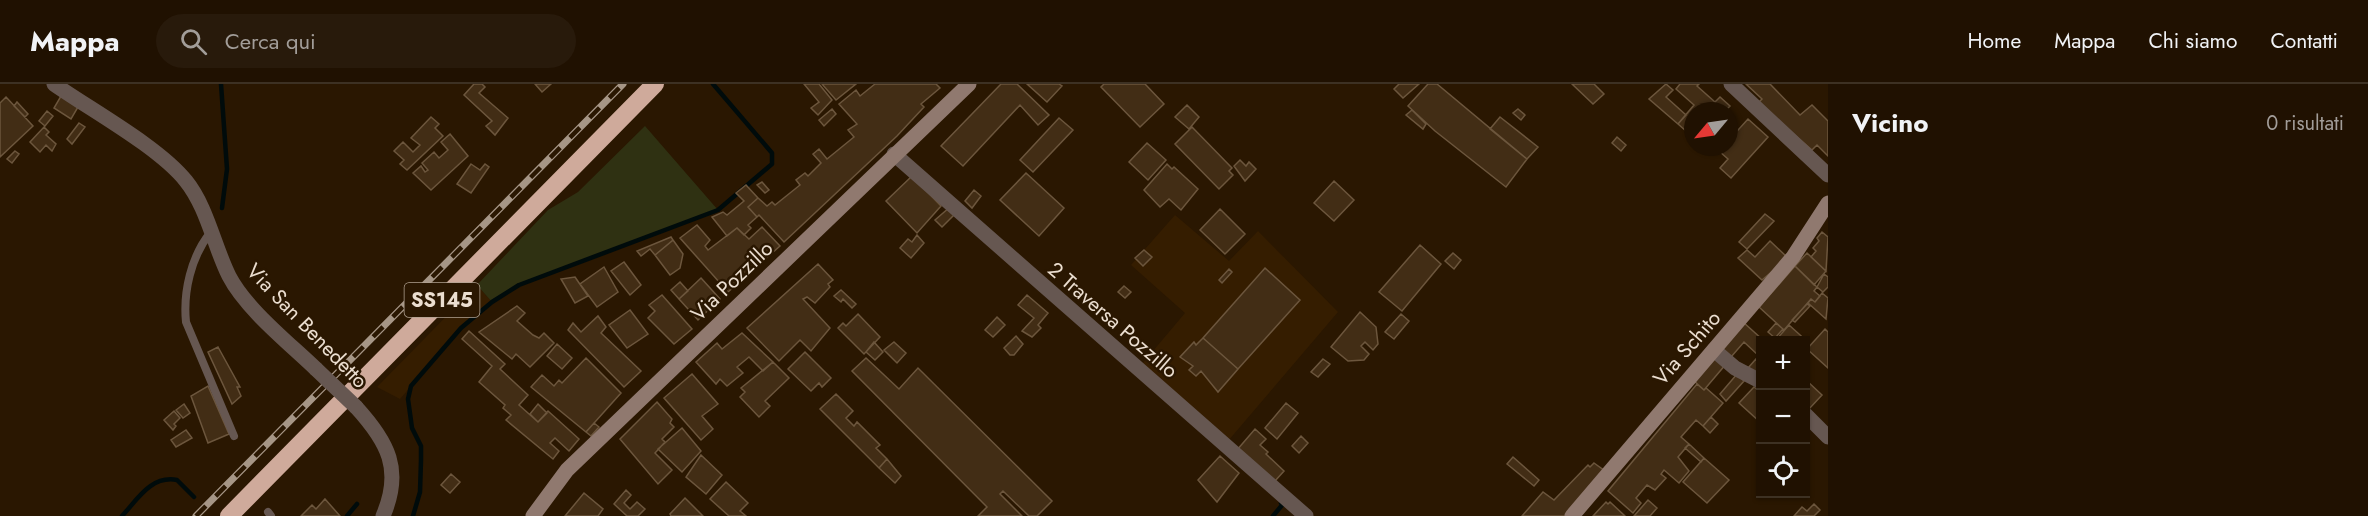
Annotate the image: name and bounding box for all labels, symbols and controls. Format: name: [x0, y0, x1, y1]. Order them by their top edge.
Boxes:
search box: [156, 14, 576, 68]
text: Mappa: [30, 21, 120, 62]
icon: search: [177, 25, 210, 58]
text: Cerca qui: [225, 25, 316, 57]
text: Home: [1968, 26, 2021, 56]
text: Mappa: [2054, 26, 2115, 56]
text: Chi siamo: [2148, 26, 2237, 56]
text: Contatti: [2270, 26, 2338, 56]
north arrow: [1684, 102, 1738, 156]
text: Vicino: [1852, 104, 1929, 142]
text: 0 risultati: [2266, 109, 2344, 138]
street label: Via Pozzillo: [684, 234, 780, 328]
street label: 2 Traversa Pozzillo: [1041, 255, 1185, 385]
street label: Via San Benedetto: [239, 257, 375, 395]
road number: SS145: [404, 283, 480, 317]
street label: Via Schito: [1646, 304, 1728, 392]
map controls: [1756, 336, 1810, 498]
button: +: [1756, 336, 1810, 390]
button: −: [1756, 390, 1810, 444]
button: locate: [1756, 444, 1810, 498]

